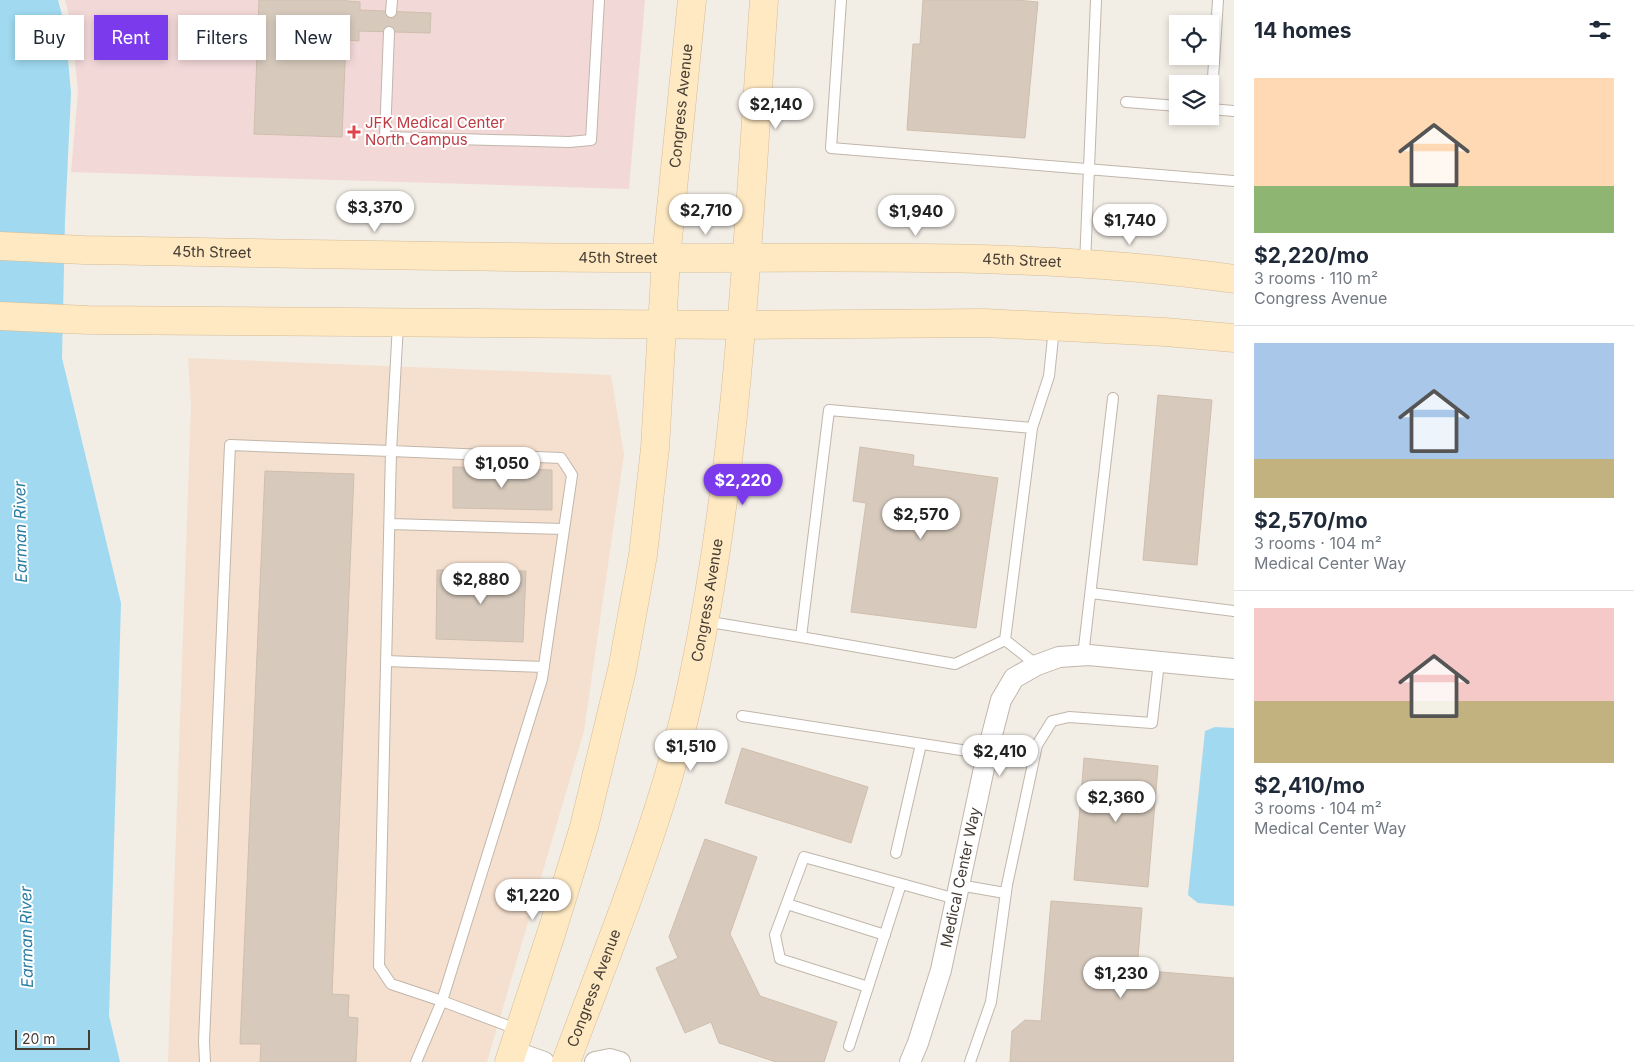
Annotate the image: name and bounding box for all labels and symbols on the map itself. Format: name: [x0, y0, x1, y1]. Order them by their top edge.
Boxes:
street label: Congress Avenue: [665, 43, 697, 169]
pin: $2,140: [735, 88, 817, 130]
place label: JFK Medical Center North Campus: [365, 113, 505, 149]
marker: JFK Medical Center North Campus: [347, 125, 361, 139]
pin: $3,370: [334, 190, 416, 233]
pin: $2,710: [665, 194, 747, 236]
pin: $1,940: [875, 194, 957, 237]
pin: $1,740: [1089, 204, 1171, 246]
street label: 45th Street: [172, 241, 252, 262]
street label: 45th Street: [578, 248, 658, 267]
street label: 45th Street: [982, 249, 1062, 271]
pin: $1,050: [461, 446, 543, 489]
pin: $2,220: [702, 464, 784, 506]
water label: Earman River: [9, 480, 31, 583]
pin: $2,570: [880, 498, 962, 540]
street label: Congress Avenue: [687, 537, 727, 664]
pin: $2,880: [440, 562, 522, 605]
pin: $1,510: [650, 730, 732, 772]
pin: $2,410: [959, 734, 1041, 777]
pin: $2,360: [1075, 780, 1157, 823]
street label: Medical Center Way: [936, 805, 985, 949]
pin: $1,220: [492, 878, 574, 921]
water label: Earman River: [15, 885, 37, 988]
street label: Congress Avenue: [562, 926, 625, 1050]
pin: $1,230: [1080, 956, 1162, 999]
scale bar: [15, 1027, 90, 1050]

